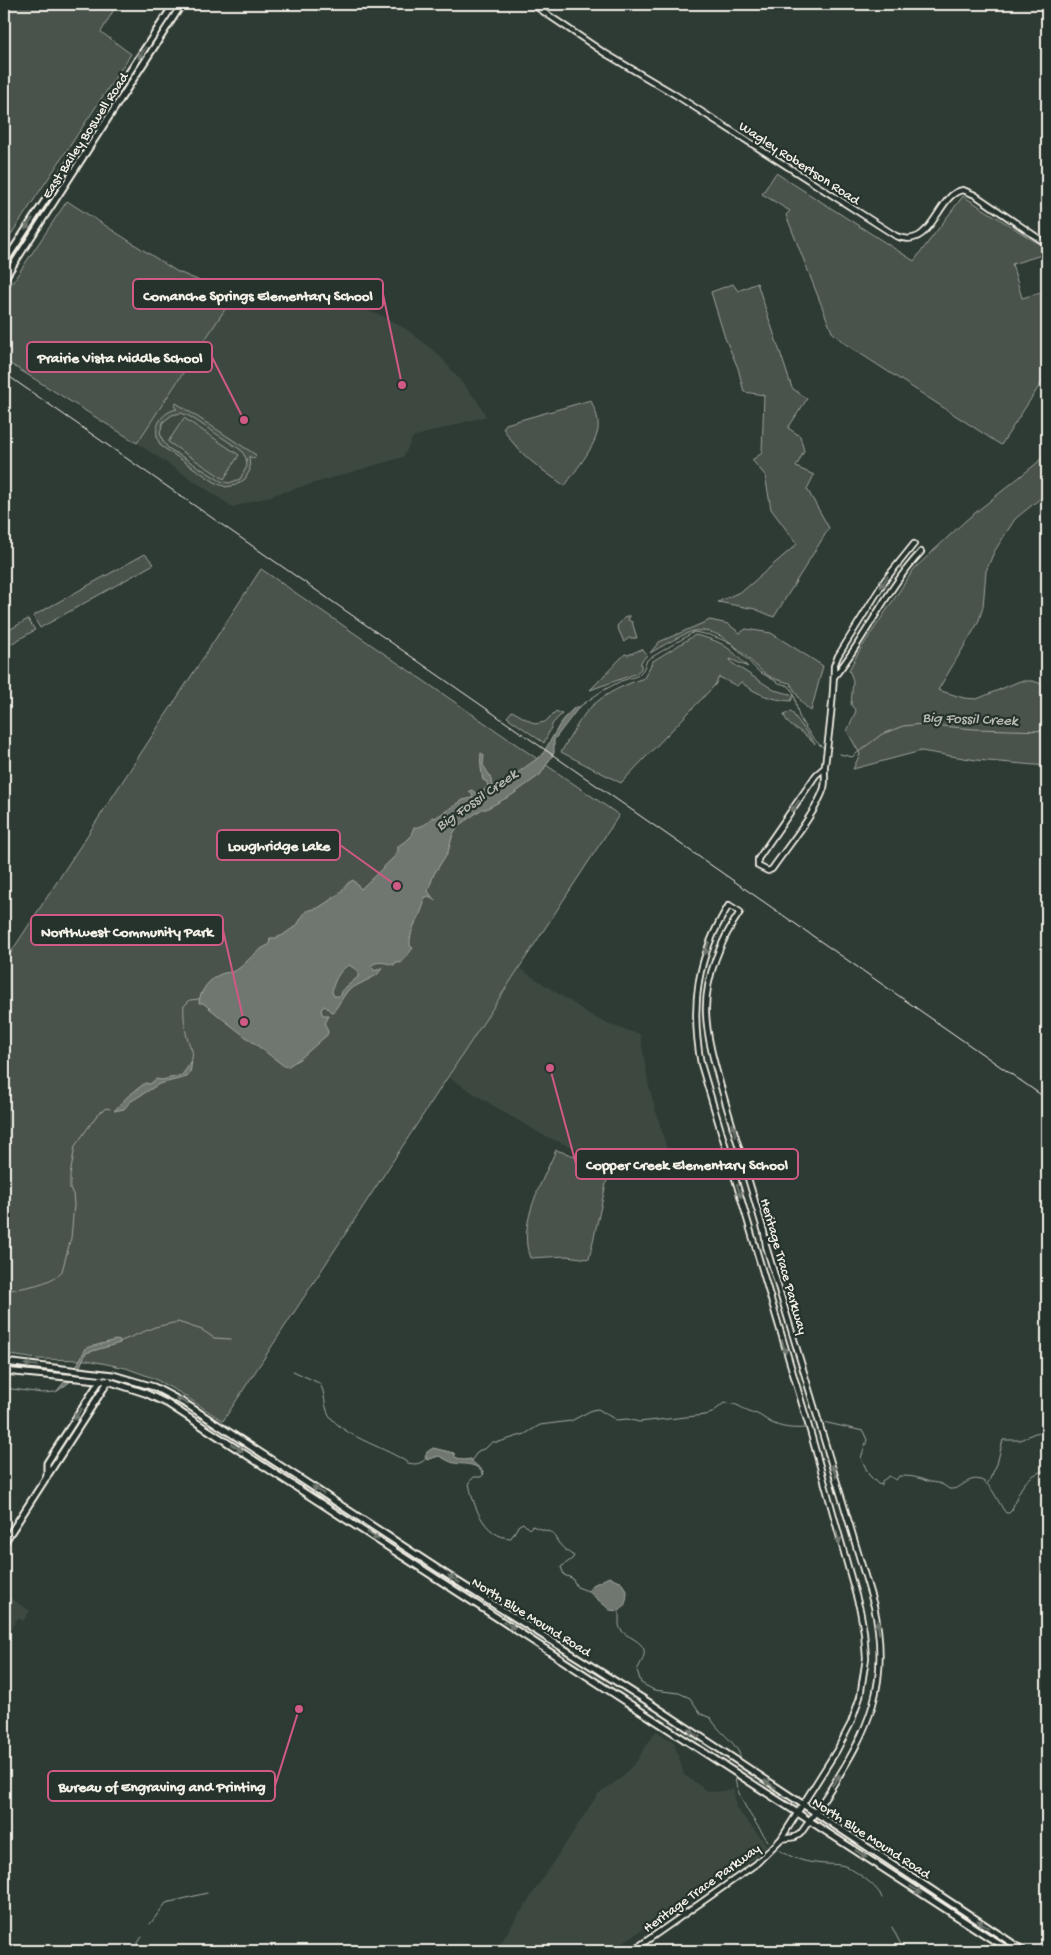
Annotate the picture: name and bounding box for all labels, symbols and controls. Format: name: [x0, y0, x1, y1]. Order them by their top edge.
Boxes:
one-way arrow: [137, 46, 146, 60]
street label: East Bailey Boswell Road: [39, 69, 134, 203]
street label: Wagley Robertson Road: [735, 119, 864, 211]
one-way arrow: [25, 217, 34, 231]
callout: Comanche Springs Elementary School: [133, 279, 383, 309]
text: Comanche Springs Elementary School: [142, 288, 374, 306]
callout: Prairie Vista Middle School: [27, 342, 212, 372]
text: Prairie Vista Middle School: [37, 350, 203, 368]
one-way arrow: [879, 576, 888, 589]
water label: Big Fossil Creek: [922, 709, 1019, 731]
water label: Big Fossil Creek: [433, 765, 522, 835]
one-way arrow: [790, 799, 800, 813]
callout: Loughridge Lake: [217, 830, 340, 860]
text: Loughridge Lake: [228, 838, 331, 856]
callout: Northwest Community Park: [31, 915, 223, 945]
text: Northwest Community Park: [41, 924, 215, 942]
one-way arrow: [703, 941, 710, 956]
one-way arrow: [729, 1123, 737, 1138]
callout: Copper Creek Elementary School: [576, 1149, 798, 1179]
text: Copper Creek Elementary School: [585, 1157, 789, 1175]
one-way arrow: [735, 1184, 743, 1199]
street label: Heritage Trace Parkway: [755, 1197, 810, 1337]
one-way arrow: [781, 1340, 789, 1355]
one-way arrow: [23, 1361, 39, 1369]
one-way arrow: [175, 1397, 188, 1406]
one-way arrow: [73, 1407, 82, 1421]
one-way arrow: [230, 1443, 243, 1452]
one-way arrow: [829, 1463, 837, 1478]
one-way arrow: [311, 1485, 325, 1495]
one-way arrow: [835, 1530, 843, 1545]
one-way arrow: [366, 1532, 380, 1541]
one-way arrow: [447, 1574, 461, 1584]
street label: North Blue Mound Road: [468, 1574, 595, 1663]
one-way arrow: [874, 1619, 882, 1635]
one-way arrow: [502, 1621, 516, 1630]
one-way arrow: [687, 1728, 701, 1738]
callout: Bureau of Engraving and Printing: [48, 1771, 275, 1801]
one-way arrow: [832, 1773, 841, 1786]
text: Bureau of Engraving and Printing: [57, 1779, 266, 1797]
one-way arrow: [763, 1779, 776, 1788]
street label: North Blue Mound Road: [808, 1795, 934, 1885]
street label: Heritage Trace Parkway: [641, 1841, 765, 1937]
one-way arrow: [854, 1849, 868, 1859]
one-way arrow: [910, 1885, 923, 1895]
one-way arrow: [977, 1919, 990, 1929]

